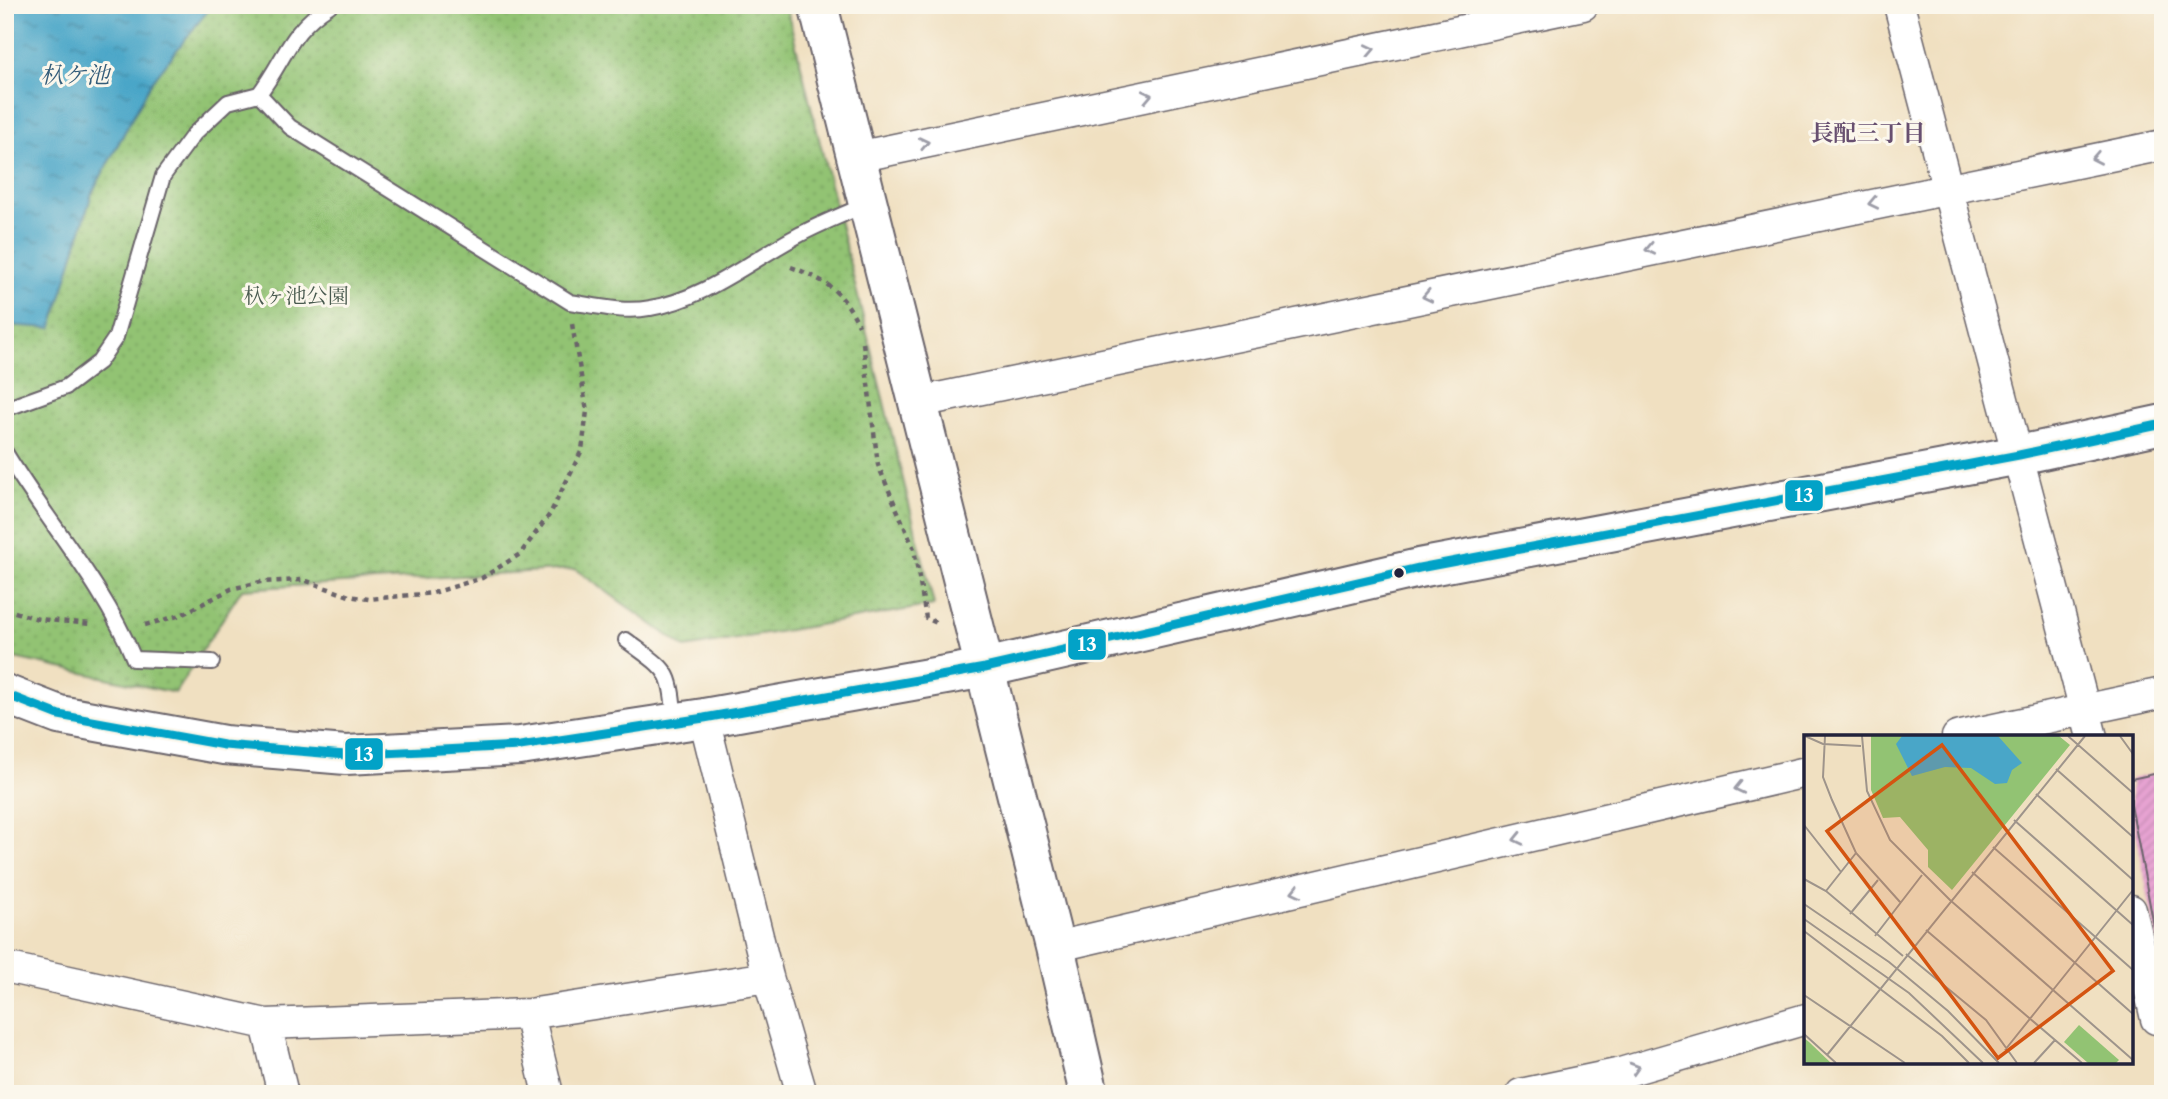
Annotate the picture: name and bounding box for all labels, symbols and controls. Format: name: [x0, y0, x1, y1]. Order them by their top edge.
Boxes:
one-way arrow: [1364, 43, 1376, 58]
water label: 杁ケ池: [41, 61, 113, 89]
one-way arrow: [1141, 90, 1153, 105]
district label: 長配三丁目: [1811, 119, 1926, 147]
one-way arrow: [918, 136, 930, 151]
one-way arrow: [2090, 150, 2102, 165]
one-way arrow: [1867, 195, 1879, 210]
one-way arrow: [1644, 241, 1656, 256]
park label: 杁ヶ池公園: [244, 283, 349, 308]
one-way arrow: [1421, 287, 1433, 302]
line badge: 13: [1784, 479, 1824, 512]
text: 13: [1794, 484, 1814, 507]
unlabelled marker: [1392, 566, 1406, 580]
line badge: 13: [1067, 628, 1107, 661]
text: 13: [1077, 633, 1097, 656]
inset map: [1804, 735, 2133, 1064]
line badge: 13: [344, 737, 384, 771]
text: 13: [354, 743, 374, 766]
one-way arrow: [1733, 779, 1745, 794]
one-way arrow: [1512, 831, 1524, 845]
one-way arrow: [1290, 883, 1302, 897]
one-way arrow: [1629, 1062, 1641, 1077]

